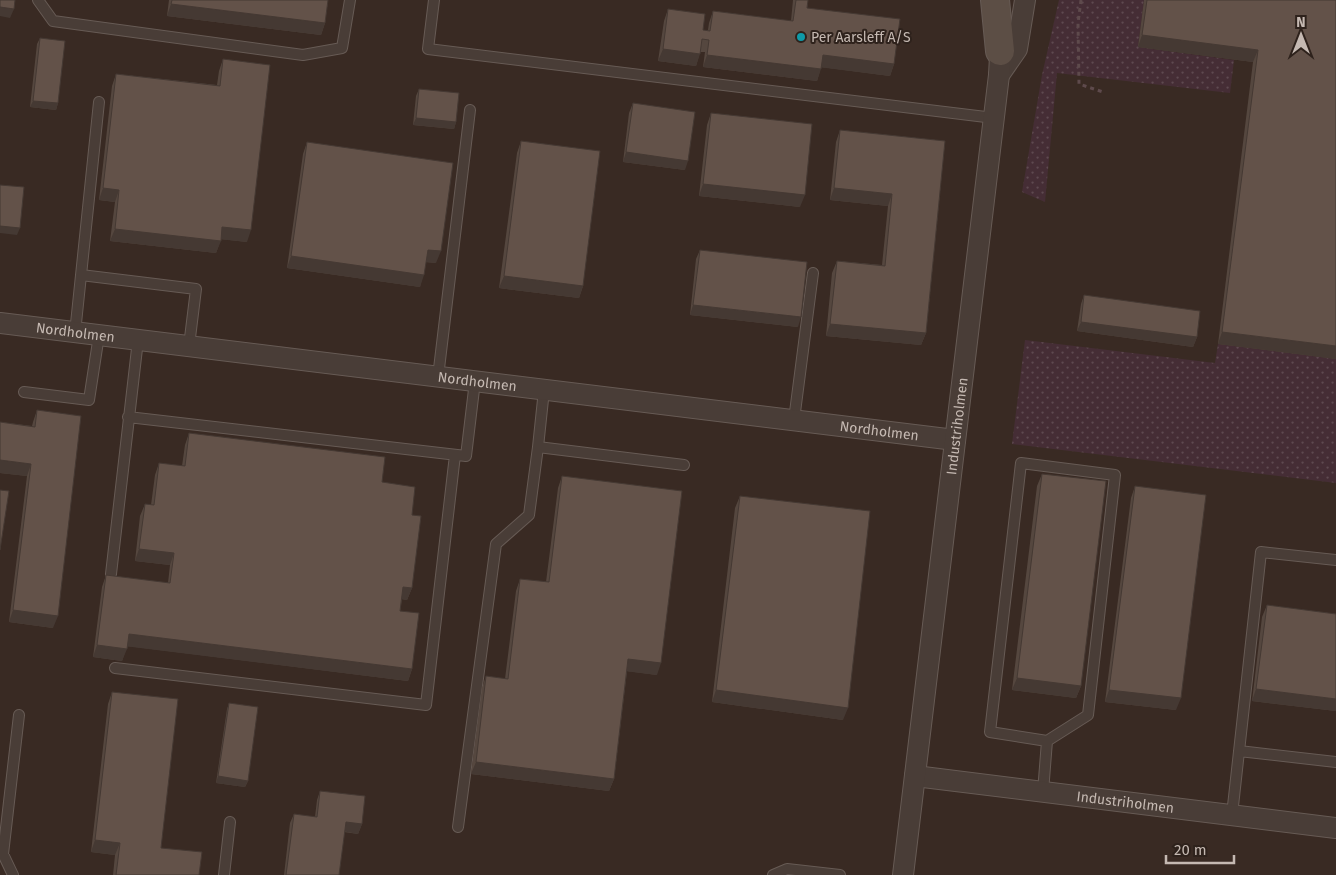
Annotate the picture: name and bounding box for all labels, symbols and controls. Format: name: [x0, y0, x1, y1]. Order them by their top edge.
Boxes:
north arrow: [1276, 10, 1326, 60]
text: N: [1296, 14, 1306, 31]
place label: Per Aarsleff A/S: [811, 29, 911, 46]
marker: Per Aarsleff A/S: [795, 31, 807, 43]
street label: Nordholmen: [35, 319, 116, 346]
street label: Nordholmen: [437, 368, 518, 395]
street label: Industriholmen: [943, 376, 971, 476]
street label: Nordholmen: [839, 417, 920, 444]
street label: Industriholmen: [1076, 788, 1175, 816]
scale bar: [1166, 832, 1234, 864]
text: 20 m: [1174, 841, 1207, 859]

